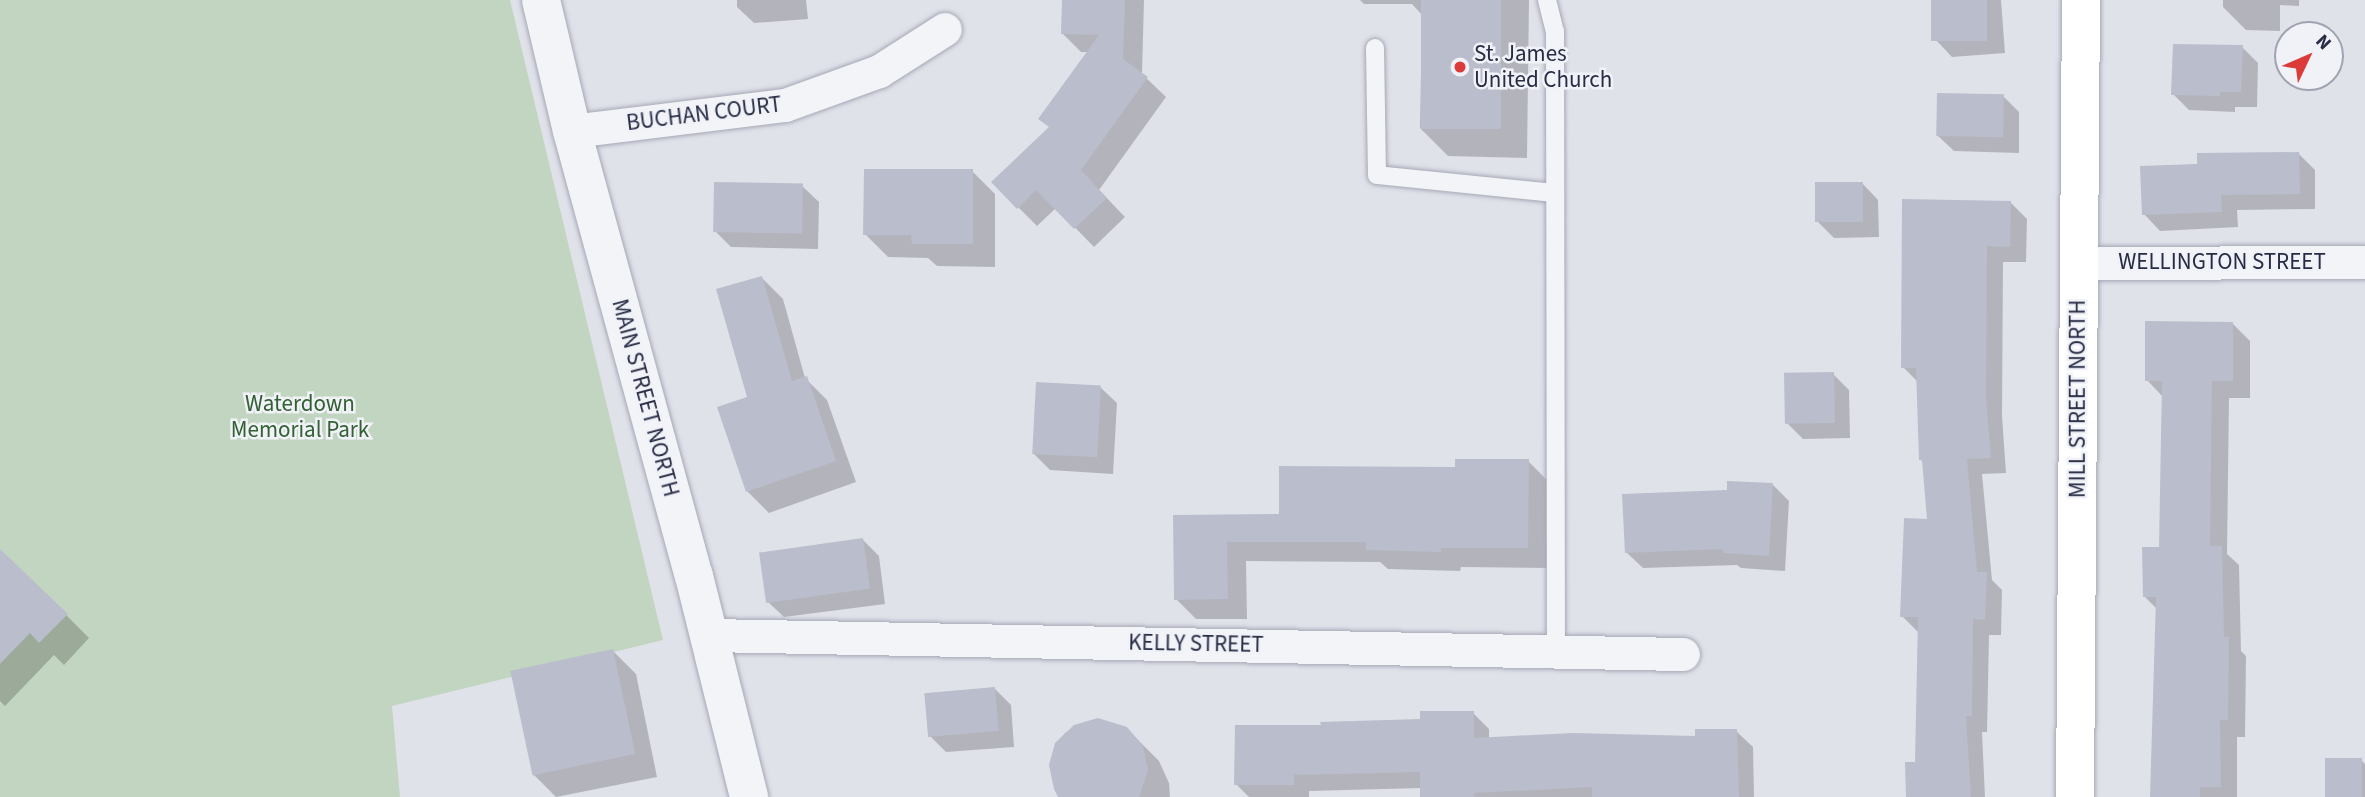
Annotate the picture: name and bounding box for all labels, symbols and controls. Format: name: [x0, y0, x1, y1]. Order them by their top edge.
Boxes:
north arrow: [2274, 21, 2344, 91]
text: N: [2309, 29, 2337, 56]
place label: St. James United Church: [1474, 40, 1612, 94]
marker: St. James United Church: [1452, 59, 1468, 75]
street label: BUCHAN COURT: [625, 91, 783, 137]
street label: WELLINGTON STREET: [2118, 248, 2326, 276]
street label: MAIN STREET NORTH: [605, 296, 685, 500]
street label: MILL STREET NORTH: [2064, 300, 2092, 498]
park label: Waterdown Memorial Park: [231, 390, 369, 444]
street label: KELLY STREET: [1128, 629, 1264, 659]

